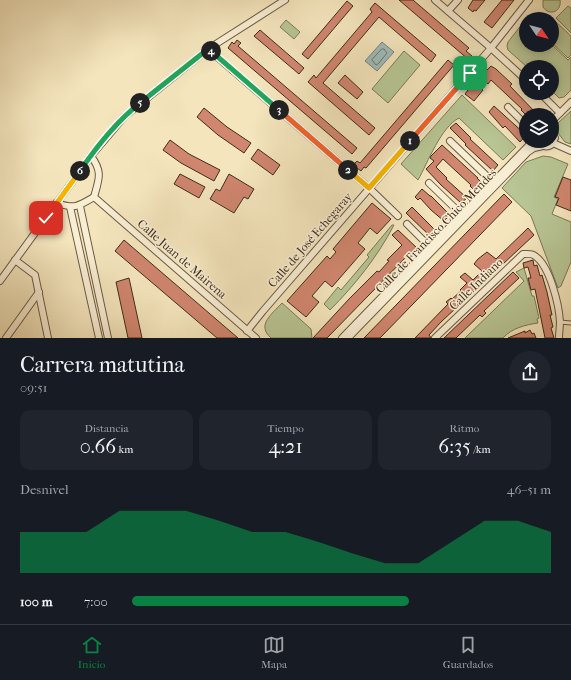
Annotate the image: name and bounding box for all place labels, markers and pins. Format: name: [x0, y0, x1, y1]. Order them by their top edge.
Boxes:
pin: 4: [201, 41, 221, 61]
pin: [453, 56, 487, 90]
pin: 5: [130, 93, 150, 113]
pin: 3: [269, 100, 289, 120]
pin: 1: [400, 131, 420, 151]
pin: 2: [338, 160, 358, 180]
pin: 6: [70, 161, 90, 181]
pin: [29, 201, 63, 235]

